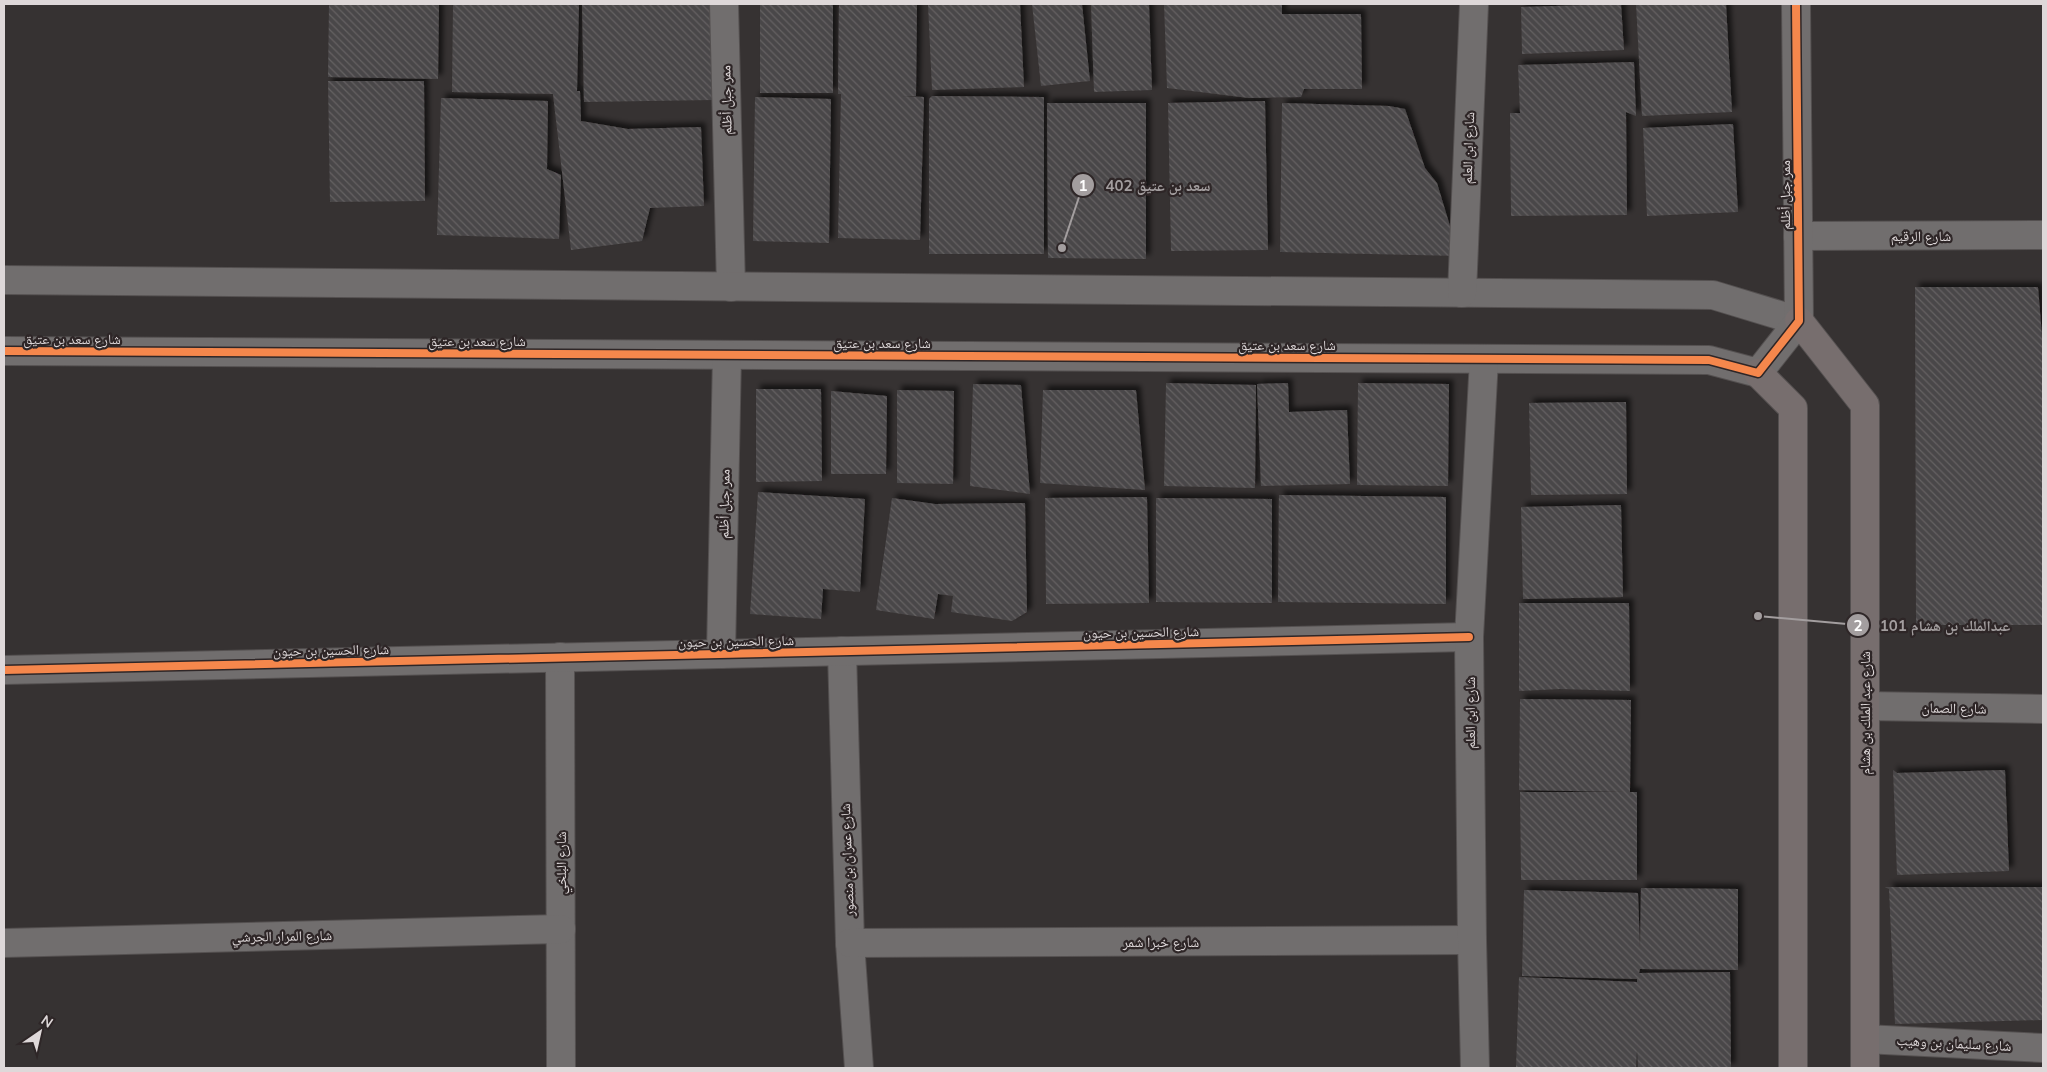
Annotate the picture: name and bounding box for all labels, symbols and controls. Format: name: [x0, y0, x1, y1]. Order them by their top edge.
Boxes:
street label: ممر جبل أظلم: [716, 65, 737, 135]
street label: شارع ابن العلم: [1458, 112, 1479, 184]
street label: ممر جبل أظلم: [1776, 160, 1795, 230]
callout: سعد بن عتيق 402: [1070, 170, 1220, 200]
text: 1: [1078, 176, 1088, 195]
text: سعد بن عتيق 402: [1106, 176, 1211, 195]
street label: شارع الرقيم: [1891, 227, 1951, 246]
street label: شارع سعد بن عتيق: [23, 330, 121, 349]
street label: شارع سعد بن عتيق: [428, 332, 526, 351]
street label: شارع سعد بن عتيق: [833, 334, 931, 353]
street label: شارع سعد بن عتيق: [1238, 336, 1336, 355]
street label: ممر جبل أظلم: [714, 469, 735, 539]
callout: عبدالملك بن هشام 101: [1845, 610, 2021, 640]
text: 2: [1853, 616, 1863, 635]
text: عبدالملك بن هشام 101: [1880, 616, 2010, 636]
street label: شارع الحسين بن حيون: [1083, 622, 1199, 643]
street label: شارع الحسين بن حيون: [678, 631, 794, 652]
street label: شارع الحسين بن حيون: [273, 640, 389, 661]
street label: شارع عبد الملك بن هشام: [1856, 651, 1875, 775]
street label: شارع ابن العلم: [1461, 677, 1480, 749]
street label: شارع الصمان: [1921, 698, 1987, 719]
street label: شارع عمران بن منصور: [836, 803, 859, 918]
street label: شارع البلخي: [552, 831, 573, 895]
street label: شارع المرار الجرشي: [232, 926, 332, 948]
street label: شارع خبرا شمر: [1122, 933, 1199, 952]
north arrow: [15, 1007, 65, 1057]
text: N: [38, 1011, 57, 1032]
street label: شارع سليمان بن وهيب: [1896, 1031, 2012, 1056]

